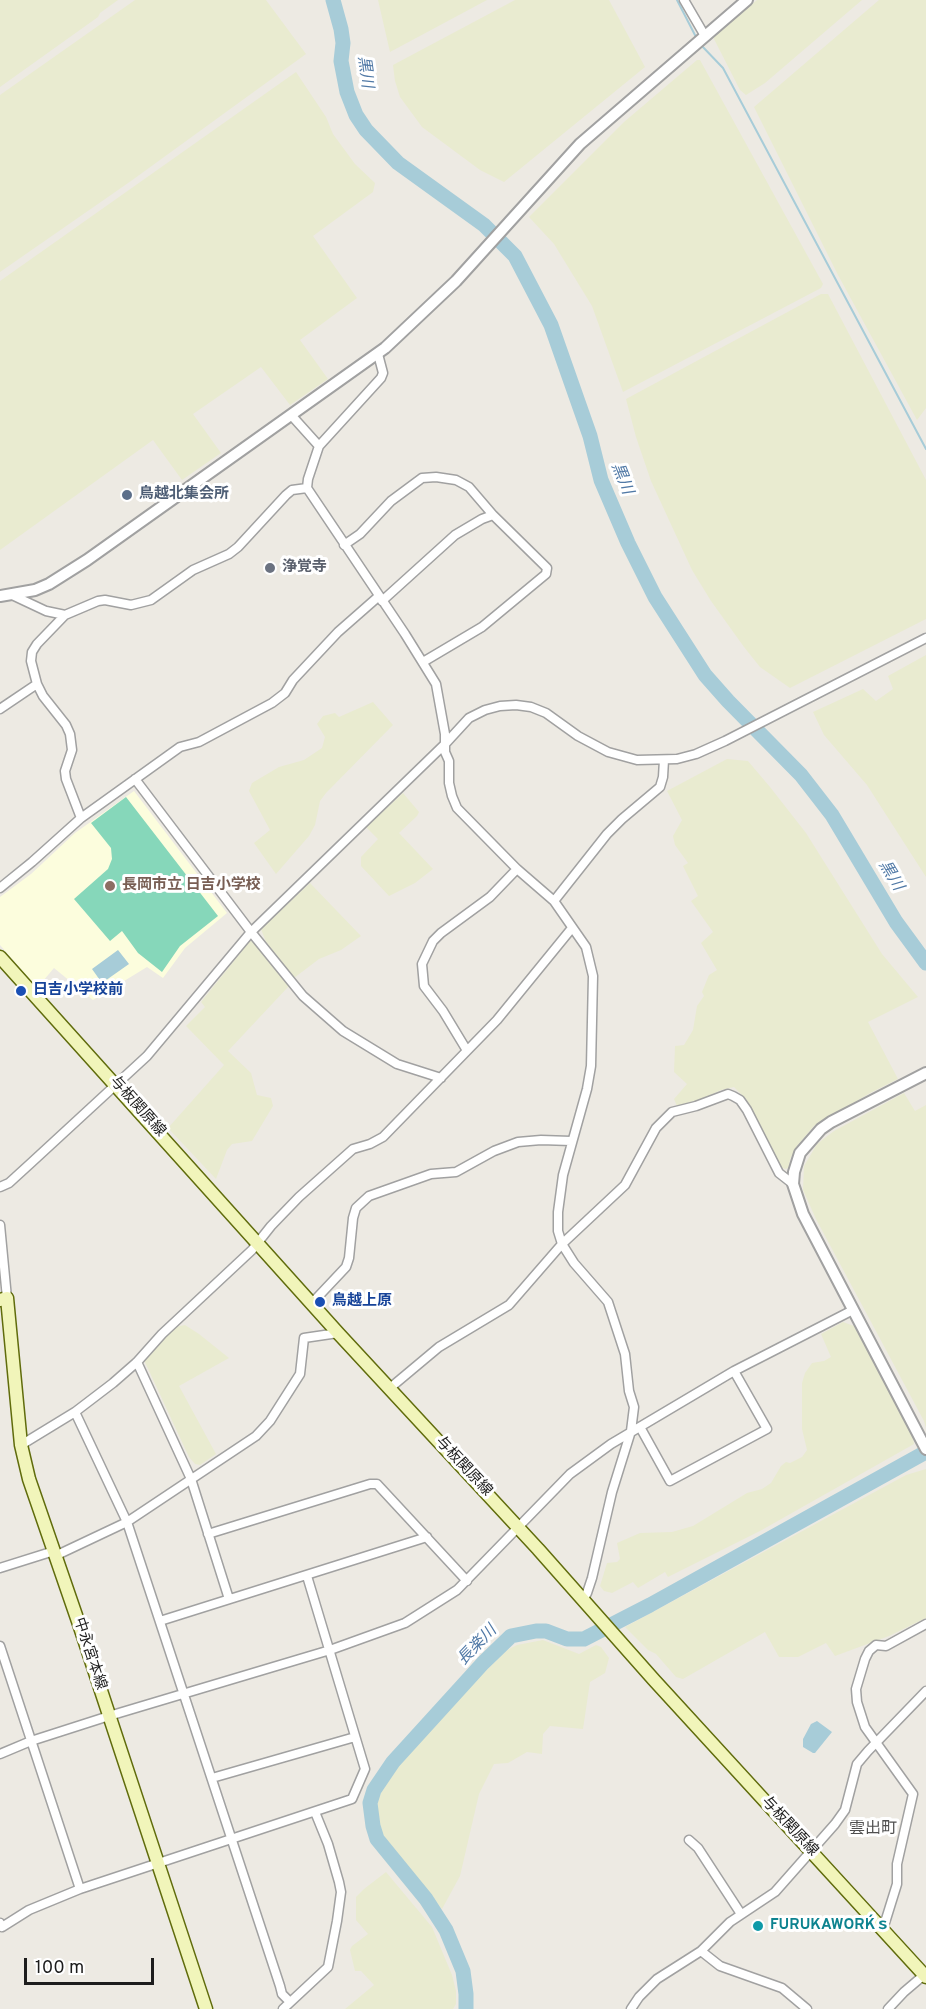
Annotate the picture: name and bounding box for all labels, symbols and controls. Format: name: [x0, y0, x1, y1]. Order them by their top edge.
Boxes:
water label: 黒川: [352, 55, 376, 89]
water label: 黒川: [606, 461, 636, 497]
place label: 鳥越北集会所: [139, 486, 229, 504]
marker: 鳥越北集会所: [120, 488, 134, 502]
place label: 浄覚寺: [282, 559, 327, 577]
marker: 浄覚寺: [263, 561, 277, 575]
water label: 黒川: [874, 857, 906, 895]
place label: 長岡市立 日吉小学校: [122, 877, 261, 895]
marker: 長岡市立 日吉小学校: [103, 879, 117, 893]
place label: 日吉小学校前: [33, 982, 123, 1000]
marker: 日吉小学校前: [14, 984, 28, 998]
street label: 与板関原線: [105, 1073, 169, 1141]
place label: 鳥越上原: [332, 1293, 392, 1311]
marker: 鳥越上原: [313, 1295, 327, 1309]
street label: 与板関原線: [431, 1433, 495, 1501]
street label: 中永宮本線: [69, 1616, 109, 1692]
water label: 長楽川: [454, 1622, 502, 1670]
street label: 与板関原線: [757, 1793, 821, 1861]
district label: 雲出町: [849, 1820, 897, 1840]
place label: FURUKAWORK´ｓ: [770, 1917, 890, 1935]
marker: FURUKAWORK´ｓ: [751, 1919, 765, 1933]
scale bar: [27, 1946, 158, 1984]
text: 100 m: [35, 1957, 84, 1980]

